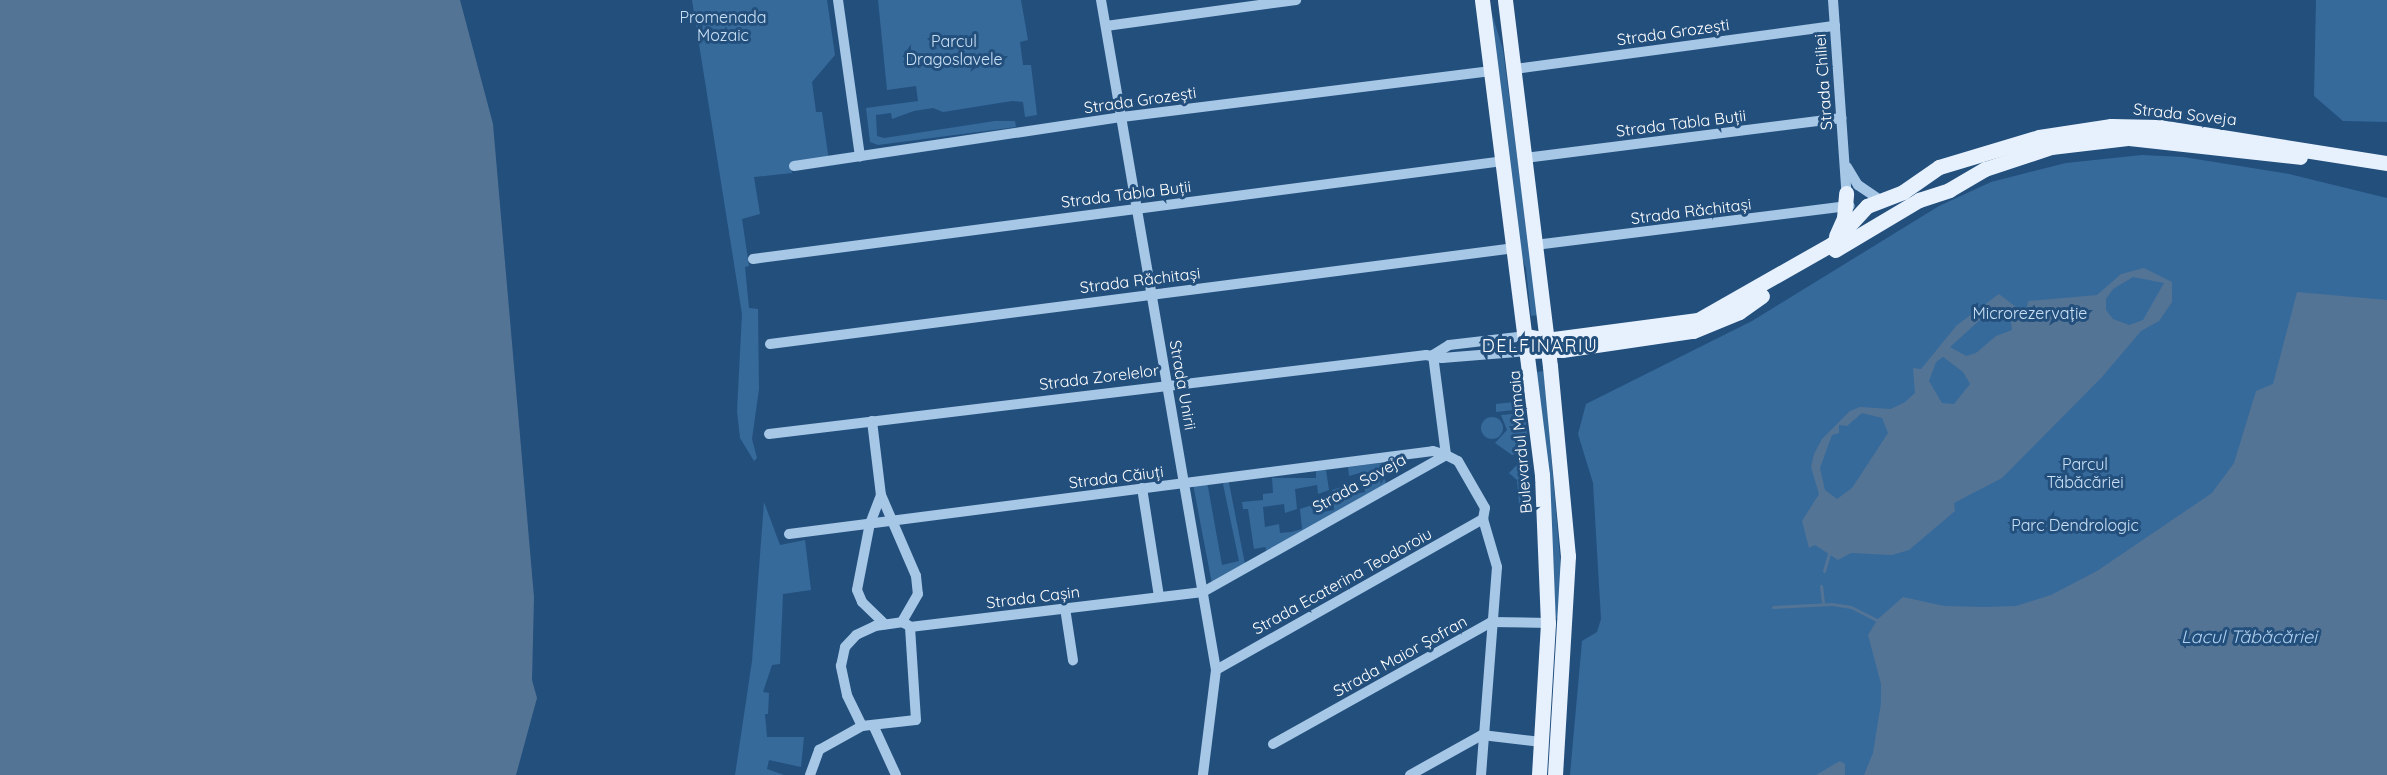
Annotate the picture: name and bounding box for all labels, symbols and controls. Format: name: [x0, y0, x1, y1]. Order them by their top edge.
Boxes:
park label: Promenada Mozaic: [680, 7, 766, 45]
street label: Strada Grozești: [1616, 15, 1730, 49]
park label: Parcul Dragoslavele: [905, 31, 1003, 69]
street label: Strada Chiliei: [1810, 33, 1836, 131]
street label: Strada Grozești: [1083, 83, 1197, 117]
street label: Strada Soveja: [2132, 99, 2238, 129]
street label: Strada Tabla Buții: [1615, 105, 1747, 141]
street label: Strada Tabla Buții: [1060, 176, 1192, 212]
street label: Strada Răchitași: [1630, 194, 1752, 228]
street label: Strada Răchitași: [1079, 263, 1201, 297]
park label: Microrezervație: [1973, 303, 2087, 323]
district label: DELFINARIU: [1482, 335, 1598, 357]
street label: Strada Unirii: [1166, 339, 1200, 431]
street label: Strada Zorelelor: [1038, 360, 1160, 394]
street label: Bulevardul Mamaia: [1504, 370, 1536, 514]
street label: Strada Soveja: [1309, 449, 1409, 517]
park label: Parcul Tăbăcăriei: [2046, 454, 2124, 492]
street label: Strada Căiuți: [1068, 462, 1164, 492]
park label: Parc Dendrologic: [2011, 515, 2139, 535]
street label: Strada Ecaterina Teodoroiu: [1249, 524, 1435, 638]
street label: Strada Cașin: [985, 582, 1081, 612]
street label: Strada Maior Șofran: [1330, 611, 1470, 701]
water label: Lacul Tăbăcăriei: [2181, 626, 2317, 648]

